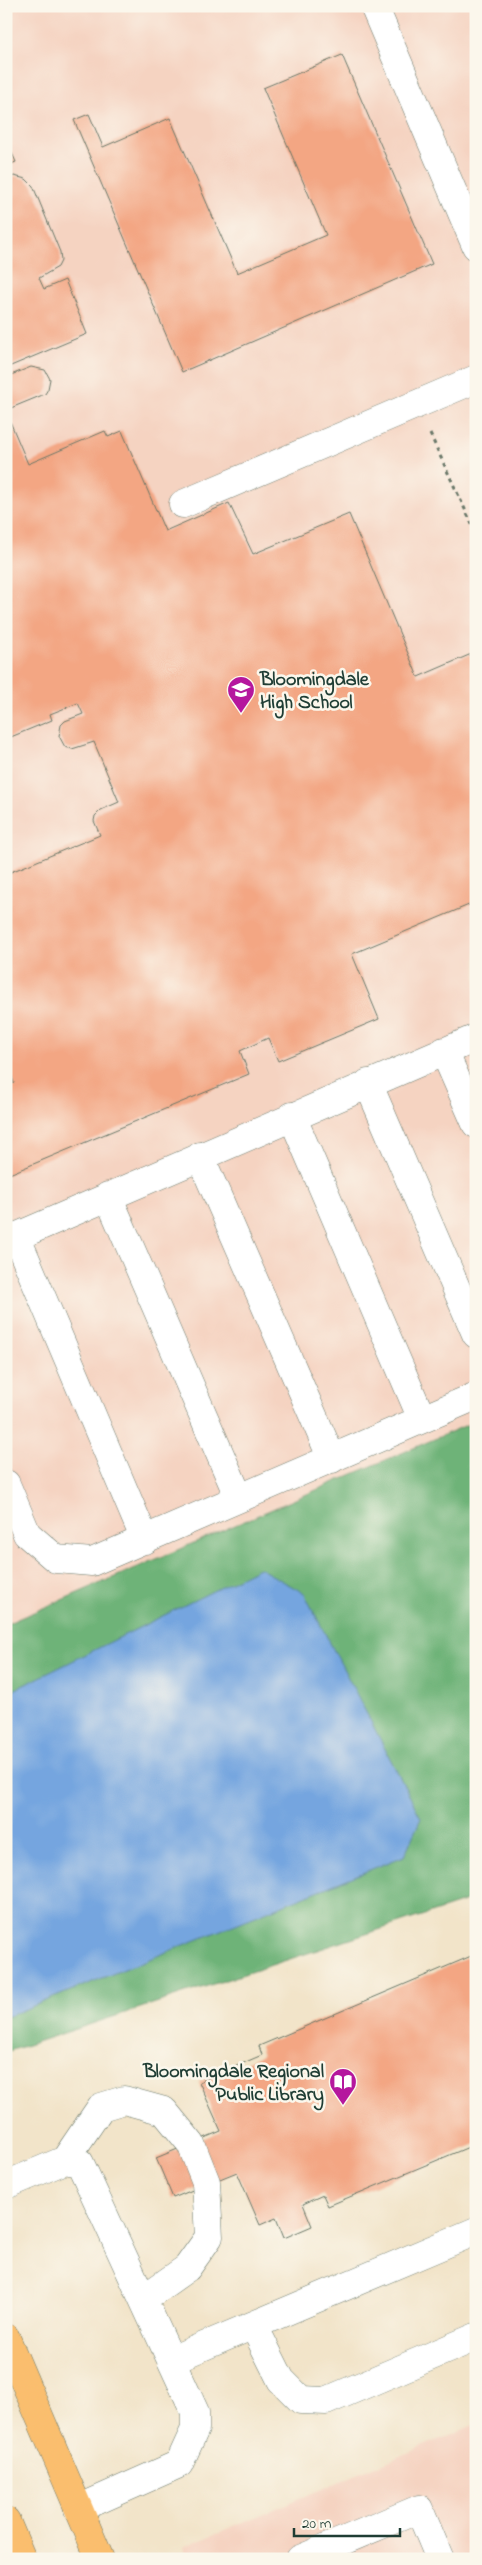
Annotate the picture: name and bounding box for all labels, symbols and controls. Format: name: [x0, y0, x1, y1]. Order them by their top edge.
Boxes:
place label: Bloomingdale High School: [259, 666, 370, 719]
school or university icon: Bloomingdale High School: [226, 675, 256, 714]
place label: Bloomingdale Regional Public Library: [142, 2058, 324, 2111]
library icon: Bloomingdale Regional Public Library: [328, 2067, 358, 2106]
scale bar: [294, 2505, 401, 2537]
text: 20 m: [302, 2513, 332, 2535]

